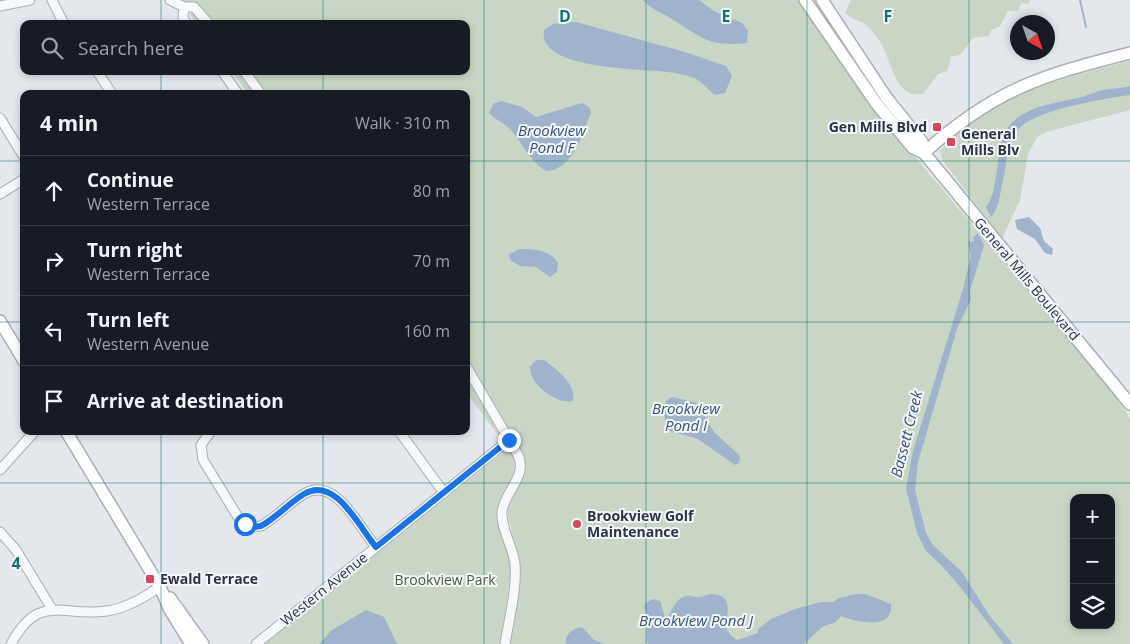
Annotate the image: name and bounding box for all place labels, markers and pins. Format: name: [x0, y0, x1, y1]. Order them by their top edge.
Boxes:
place label: Gen Mills Blvd: [829, 117, 927, 136]
marker: Gen Mills Blvd: [931, 121, 943, 133]
place label: General Mills Blv: [961, 124, 1019, 159]
marker: General Mills Blv: [945, 136, 957, 148]
place label: Brookview Golf Maintenance: [587, 506, 695, 541]
marker: Brookview Golf Maintenance: [571, 518, 583, 530]
place label: Ewald Terrace: [160, 569, 258, 588]
marker: Ewald Terrace: [144, 573, 156, 585]

